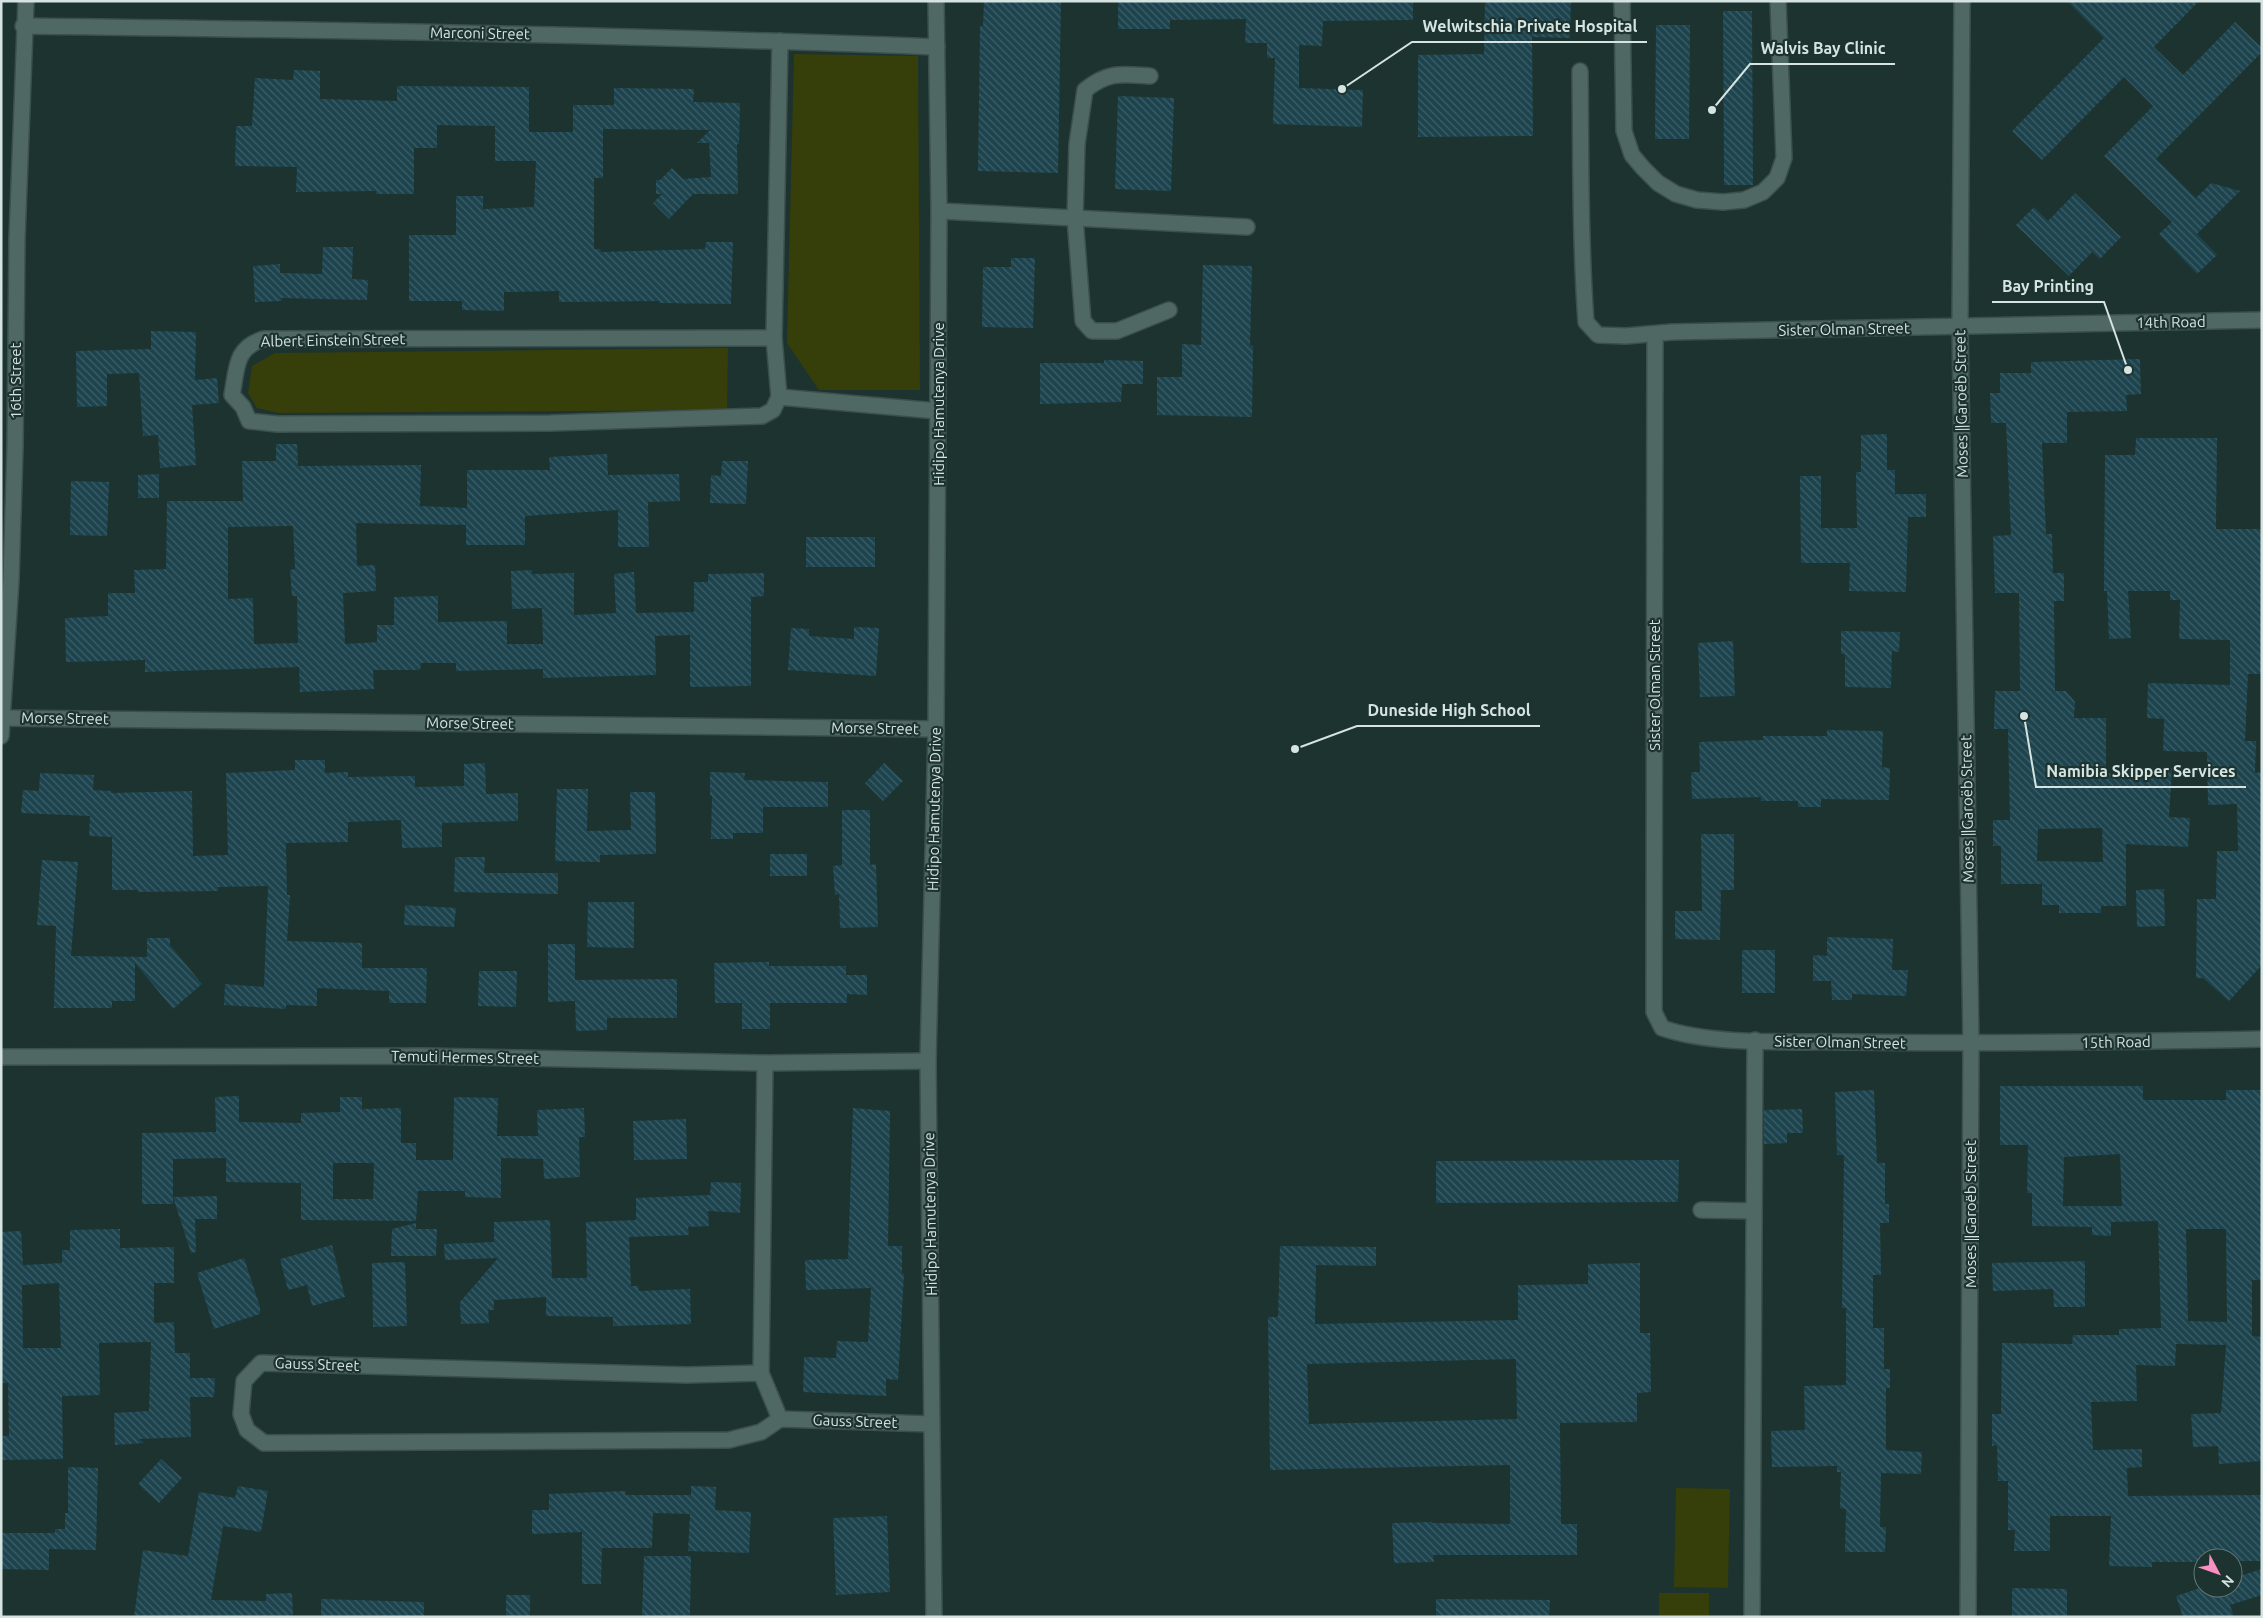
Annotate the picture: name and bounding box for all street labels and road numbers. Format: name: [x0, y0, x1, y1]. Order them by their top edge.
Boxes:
street label: Marconi Street: [430, 24, 530, 42]
street label: 14th Road: [2136, 313, 2206, 331]
street label: Sister Olman Street: [1778, 319, 1910, 339]
street label: Hidipo Hamutenya Drive: [930, 322, 947, 486]
street label: Albert Einstein Street: [261, 330, 406, 350]
street label: Moses ǁGaroëb Street: [1951, 330, 1971, 478]
street label: 16th Street: [7, 343, 24, 419]
street label: Sister Olman Street: [1646, 619, 1663, 751]
street label: Morse Street: [21, 709, 109, 727]
street label: Morse Street: [426, 714, 514, 732]
street label: Morse Street: [831, 719, 919, 737]
street label: Hidipo Hamutenya Drive: [924, 727, 944, 891]
street label: Moses ǁGaroëb Street: [1957, 735, 1977, 883]
street label: Sister Olman Street: [1774, 1032, 1906, 1052]
street label: 15th Road: [2081, 1033, 2151, 1051]
street label: Temuti Hermes Street: [391, 1047, 539, 1067]
street label: Hidipo Hamutenya Drive: [920, 1132, 940, 1296]
street label: Moses ǁGaroëb Street: [1962, 1140, 1979, 1288]
street label: Gauss Street: [274, 1354, 360, 1374]
street label: Gauss Street: [812, 1411, 898, 1431]

